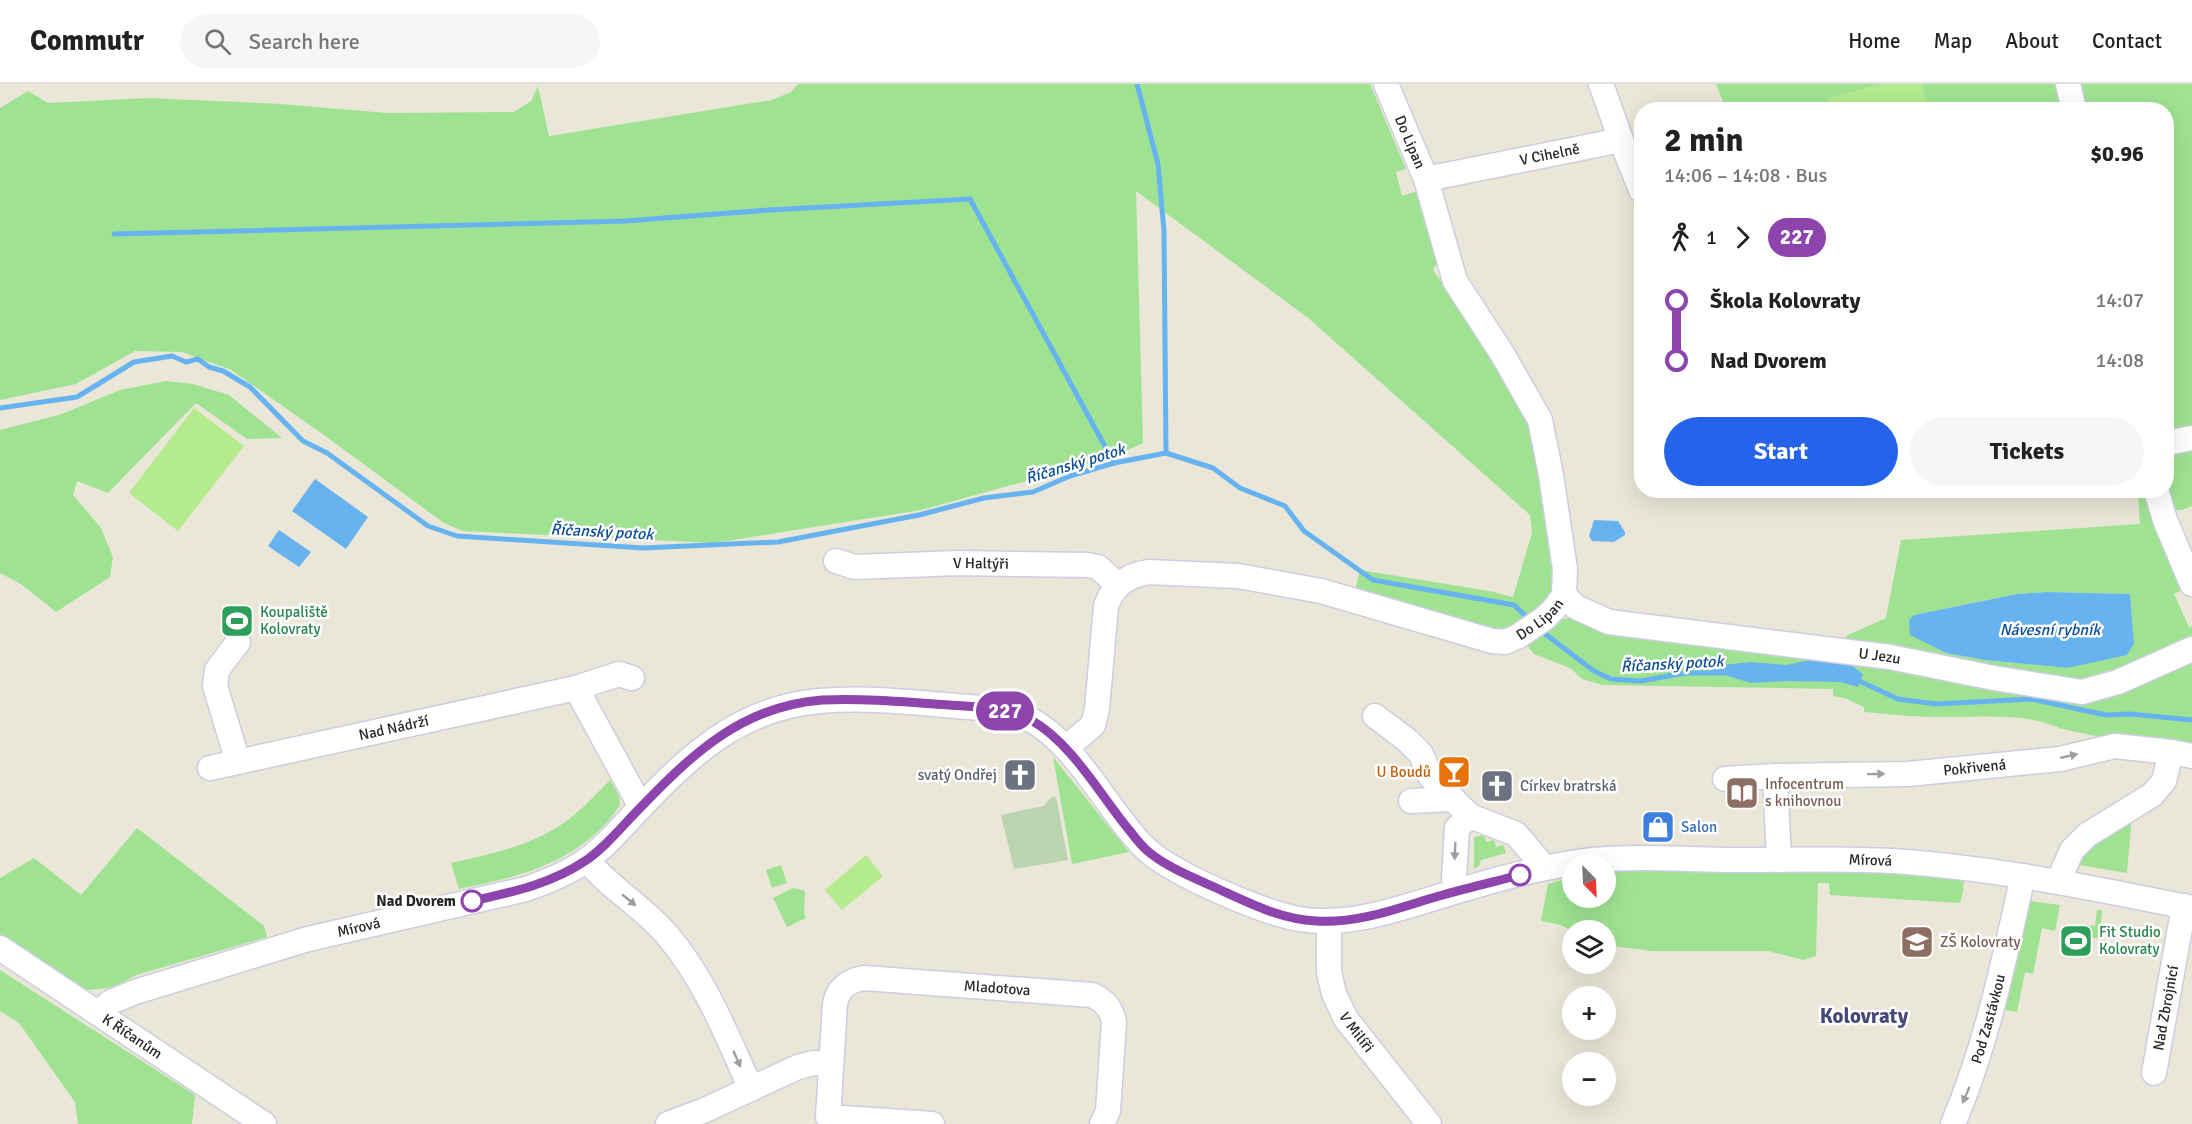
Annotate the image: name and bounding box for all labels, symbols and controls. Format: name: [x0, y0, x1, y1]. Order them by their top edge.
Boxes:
search box: [180, 14, 600, 68]
text: Commutr: [30, 24, 144, 58]
icon: search: [201, 25, 234, 58]
text: Search here: [249, 28, 360, 55]
text: Home: [1848, 28, 1901, 54]
text: Map: [1934, 28, 1972, 54]
text: About: [2005, 28, 2059, 54]
text: Contact: [2092, 28, 2162, 54]
street label: Do Lipan: [1391, 113, 1429, 171]
text: 2 min: [1664, 120, 1744, 161]
street label: V Cihelně: [1518, 139, 1581, 169]
text: $0.96: [2090, 140, 2144, 167]
text: 14:06 – 14:08 · Bus: [1664, 163, 1827, 188]
icon: walk: [1664, 221, 1697, 254]
icon: forward: [1726, 221, 1759, 254]
text: 227: [1780, 224, 1814, 250]
text: 1: [1706, 225, 1717, 250]
text: Škola Kolovraty: [1710, 287, 1860, 314]
text: 14:07: [2095, 288, 2144, 313]
text: Nad Dvorem: [1710, 347, 1827, 374]
text: 14:08: [2095, 348, 2144, 373]
button: Start: [1664, 417, 1898, 486]
button: Tickets: [1910, 417, 2144, 486]
water label: Říčanský potok: [1023, 439, 1129, 489]
water label: Říčanský potok: [550, 519, 656, 545]
street label: V Haltýři: [953, 554, 1009, 573]
street label: Do Lipan: [1513, 595, 1568, 644]
sports icon: Koupaliště Kolovraty: [219, 603, 255, 639]
place label: Koupaliště Kolovraty: [260, 603, 328, 638]
water label: Návesní rybník: [2000, 620, 2102, 640]
street label: U Jezu: [1857, 644, 1902, 668]
water label: Říčanský potok: [1620, 651, 1726, 677]
line badge: 227: [970, 692, 1040, 730]
text: 227: [988, 698, 1022, 724]
street label: Nad Nádrží: [357, 711, 430, 744]
one-way arrow: [2060, 751, 2079, 761]
bar icon: U Boudů: [1436, 754, 1472, 790]
street label: Pokřivená: [1942, 755, 2007, 779]
church icon: svatý Ondřej: [1002, 757, 1038, 793]
place label: U Boudů: [1376, 763, 1431, 781]
place label: svatý Ondřej: [918, 766, 997, 784]
church icon: Církev bratrská: [1479, 768, 1515, 804]
one-way arrow: [1866, 770, 1885, 779]
library icon: Infocentrum s knihovnou: [1724, 775, 1760, 811]
place label: Infocentrum s knihovnou: [1765, 775, 1844, 810]
place label: Církev bratrská: [1520, 777, 1617, 795]
shop icon: Salon: [1640, 809, 1676, 845]
place label: Salon: [1681, 818, 1717, 836]
one-way arrow: [1451, 841, 1460, 860]
street label: Mírová: [1848, 850, 1892, 870]
north arrow: [1562, 854, 1616, 908]
map controls: [1562, 854, 1616, 1106]
unlabelled marker: [1509, 864, 1531, 886]
marker: Nad Dvorem: [461, 890, 483, 912]
place label: Nad Dvorem: [376, 892, 456, 910]
one-way arrow: [621, 894, 637, 907]
street label: Mírová: [335, 914, 382, 941]
button: layers: [1562, 920, 1616, 974]
sports icon: Fit Studio Kolovraty: [2058, 923, 2094, 959]
place label: Fit Studio Kolovraty: [2099, 923, 2161, 958]
school or university icon: ZŠ Kolovraty: [1899, 924, 1935, 960]
place label: ZŠ Kolovraty: [1940, 932, 2020, 951]
street label: Nad Zbrojnicí: [2149, 964, 2182, 1052]
street label: Pod Zastávkou: [1967, 972, 2009, 1066]
street label: Mladotova: [963, 976, 1031, 999]
button: +: [1562, 986, 1616, 1040]
district label: Kolovraty: [1820, 1003, 1909, 1029]
street label: V Milíři: [1335, 1009, 1378, 1056]
street label: K Říčanům: [99, 1010, 166, 1063]
one-way arrow: [733, 1051, 742, 1068]
button: −: [1562, 1052, 1616, 1106]
one-way arrow: [1961, 1086, 1971, 1104]

